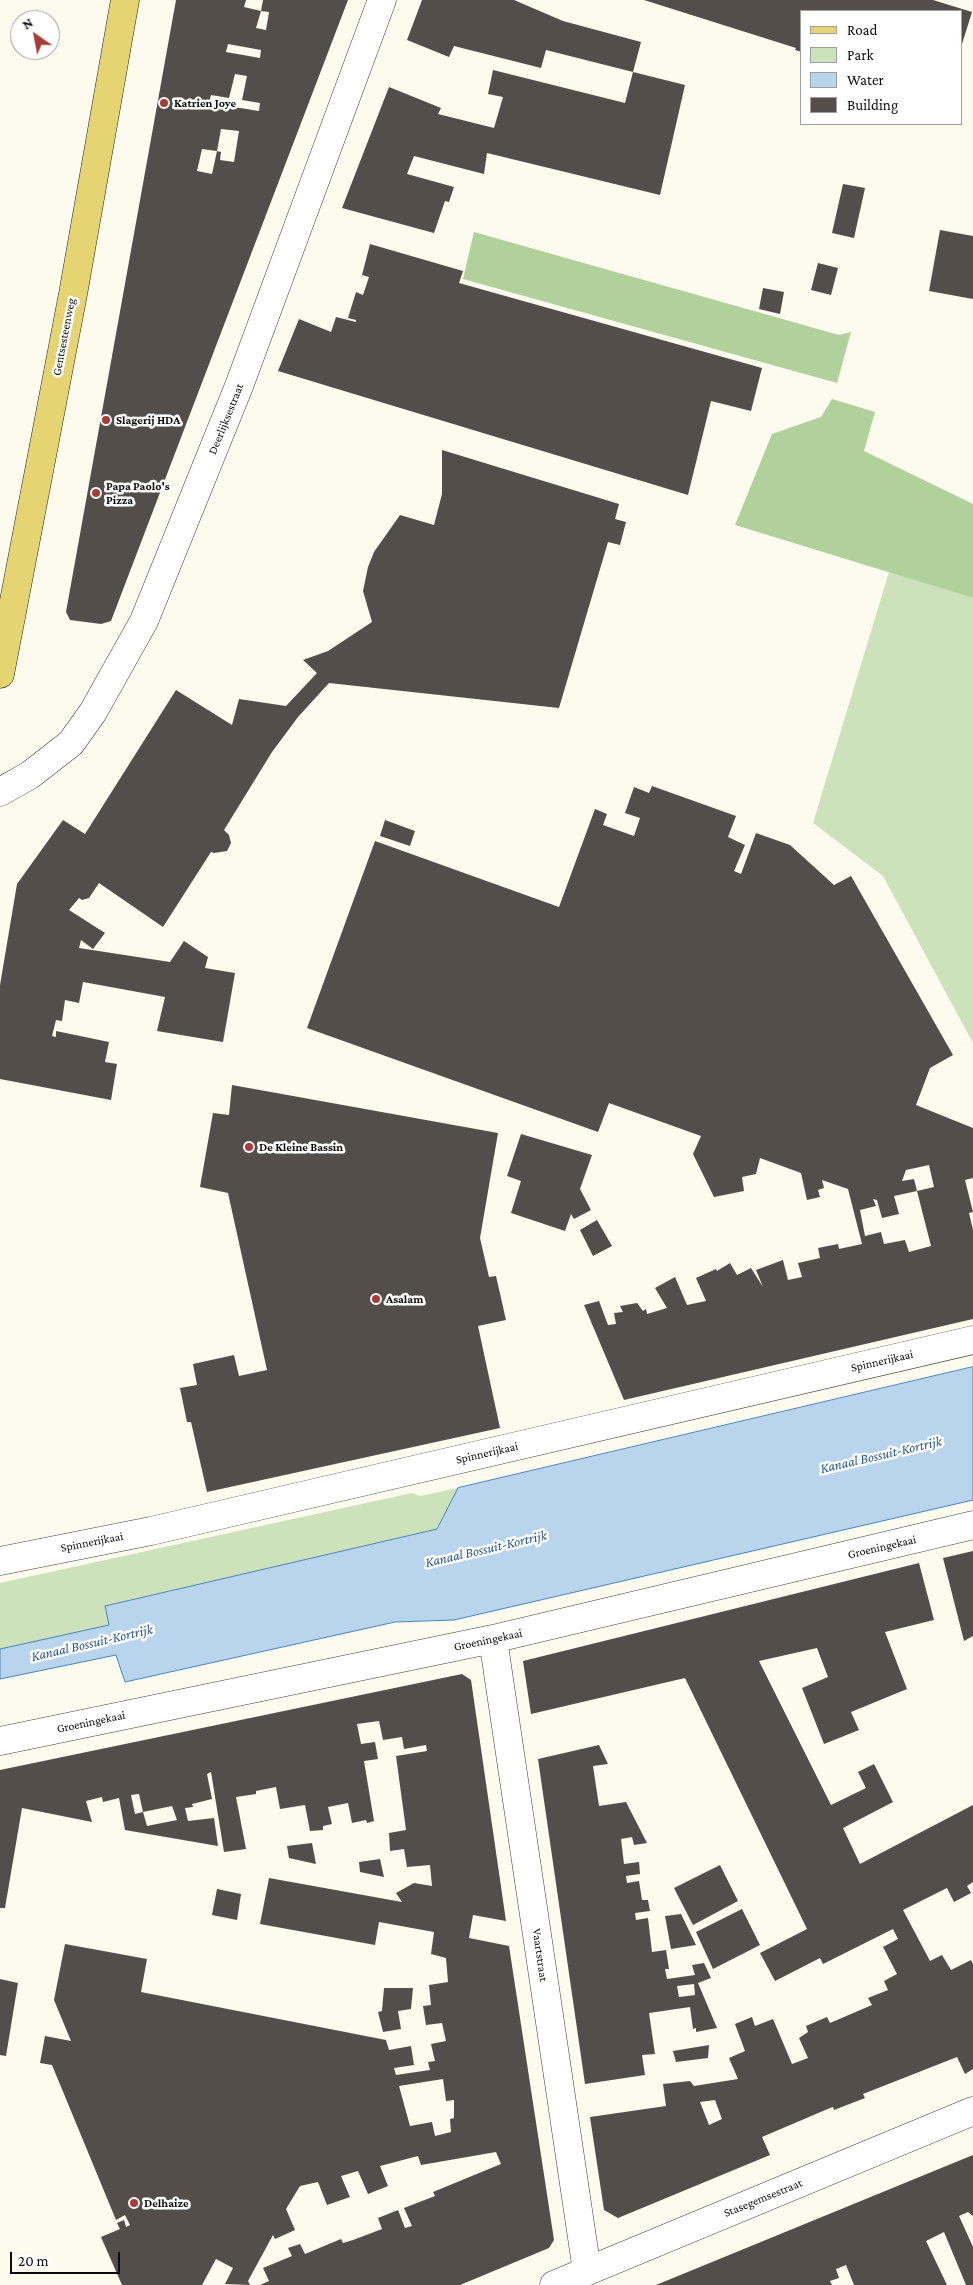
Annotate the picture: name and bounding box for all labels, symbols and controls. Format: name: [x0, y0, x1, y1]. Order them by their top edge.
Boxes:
north arrow: [10, 10, 60, 60]
legend: [800, 10, 963, 125]
text: N: [19, 14, 36, 33]
text: Road: [847, 22, 877, 38]
text: Park: [847, 47, 874, 63]
text: Water: [847, 72, 884, 88]
place label: Katrien Joye: [174, 96, 236, 110]
marker: Katrien Joye: [158, 97, 170, 109]
text: Building: [847, 97, 898, 113]
street label: Gentsesteenweg: [49, 297, 79, 377]
street label: Deerlijksestraat: [205, 381, 247, 457]
place label: Slagerij HDA: [116, 413, 180, 427]
marker: Slagerij HDA: [100, 414, 112, 426]
place label: Papa Paolo's Pizza: [106, 479, 170, 507]
marker: Papa Paolo's Pizza: [90, 487, 102, 499]
place label: De Kleine Bassin: [259, 1140, 343, 1154]
marker: De Kleine Bassin: [243, 1141, 255, 1153]
place label: Asalam: [386, 1292, 423, 1306]
marker: Asalam: [370, 1293, 382, 1305]
street label: Spinnerijkaai: [849, 1347, 915, 1375]
water label: Kanaal Bossuit-Kortrijk: [819, 1433, 943, 1477]
street label: Spinnerijkaai: [454, 1439, 520, 1467]
water label: Kanaal Bossuit-Kortrijk: [424, 1527, 548, 1571]
street label: Spinnerijkaai: [59, 1529, 125, 1555]
street label: Groeningekaai: [846, 1532, 918, 1562]
water label: Kanaal Bossuit-Kortrijk: [30, 1621, 154, 1665]
street label: Groeningekaai: [452, 1626, 524, 1654]
street label: Groeningekaai: [55, 1708, 127, 1736]
street label: Vaartstraat: [529, 1928, 551, 1982]
street label: Stasegemsestraat: [722, 2176, 804, 2220]
place label: Delhaize: [144, 2196, 189, 2210]
marker: Delhaize: [128, 2197, 140, 2209]
scale bar: [12, 2242, 122, 2274]
text: 20 m: [18, 2253, 49, 2269]

